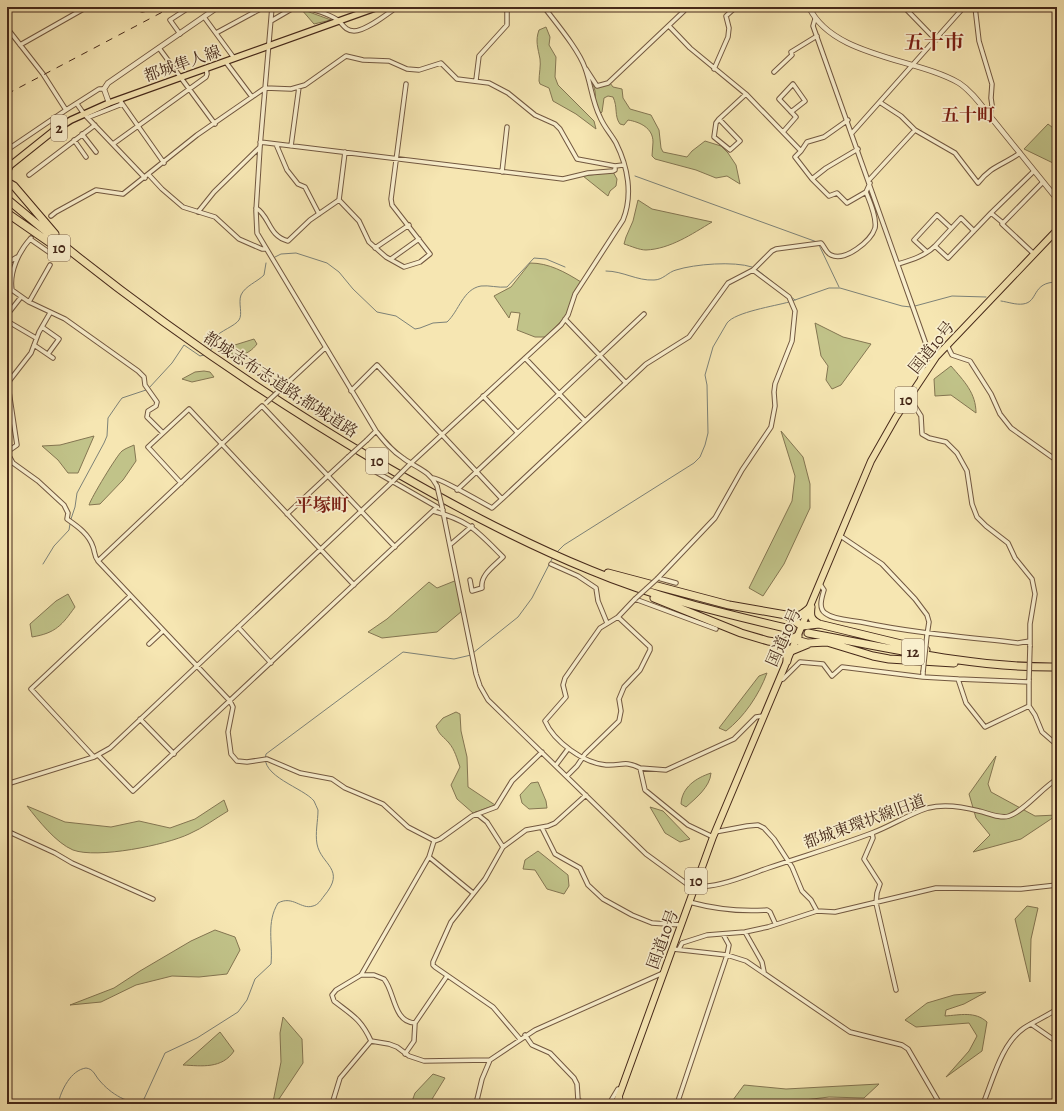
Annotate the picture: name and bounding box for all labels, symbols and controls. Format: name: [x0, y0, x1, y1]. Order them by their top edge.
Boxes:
district label: 五十市: [904, 29, 964, 56]
street label: 都城隼人線: [141, 41, 224, 87]
district label: 五十町: [941, 103, 995, 127]
road number: 2: [51, 115, 67, 141]
road number: 10: [48, 235, 70, 261]
street label: 国道10号: [904, 317, 960, 379]
street label: 都城志布志道路;都城道路: [199, 327, 362, 443]
road number: 10: [895, 387, 917, 413]
road number: 10: [366, 448, 388, 474]
district label: 平塚町: [295, 493, 349, 517]
street label: 国道10号: [761, 605, 807, 670]
road number: 12: [902, 639, 924, 665]
street label: 都城東環状線旧道: [800, 790, 928, 854]
road number: 10: [685, 868, 707, 894]
street label: 国道10号: [642, 906, 684, 972]

